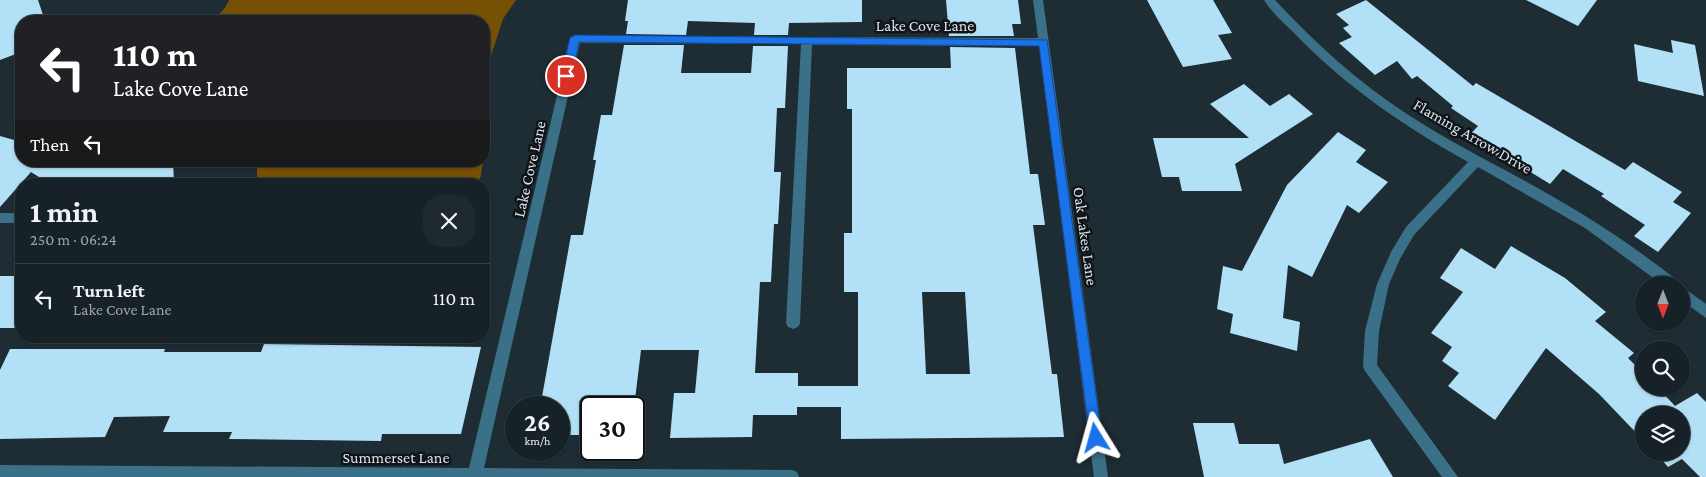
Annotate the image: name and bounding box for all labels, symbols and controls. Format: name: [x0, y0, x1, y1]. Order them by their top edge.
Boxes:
street label: Lake Cove Lane: [876, 17, 974, 34]
icon: left: [30, 35, 95, 100]
text: 110 m: [113, 35, 197, 74]
pin: [545, 55, 587, 97]
icon: arrive: [552, 62, 580, 90]
text: Lake Cove Lane: [113, 76, 248, 101]
street label: Flaming Arrow Drive: [1410, 96, 1535, 178]
street label: Lake Cove Lane: [510, 119, 549, 219]
icon: left: [79, 130, 107, 158]
text: Then: [30, 134, 69, 155]
street label: Oak Lakes Lane: [1070, 186, 1101, 286]
text: 1 min: [30, 195, 98, 228]
button: close: [423, 195, 475, 247]
text: 250 m · 06:24: [30, 231, 117, 248]
north arrow: [1635, 276, 1690, 331]
map controls: [1635, 276, 1690, 461]
text: Turn left: [73, 280, 145, 301]
icon: left: [30, 285, 58, 313]
text: 110 m: [433, 288, 475, 309]
text: Lake Cove Lane: [73, 301, 172, 318]
button: search: [1635, 341, 1690, 396]
speed limit sign: 30: [580, 396, 645, 461]
button: layers: [1635, 406, 1690, 461]
text: 26: [524, 409, 551, 436]
position arrow: [1069, 411, 1121, 463]
text: km/h: [525, 434, 550, 448]
street label: Summerset Lane: [343, 449, 449, 466]

